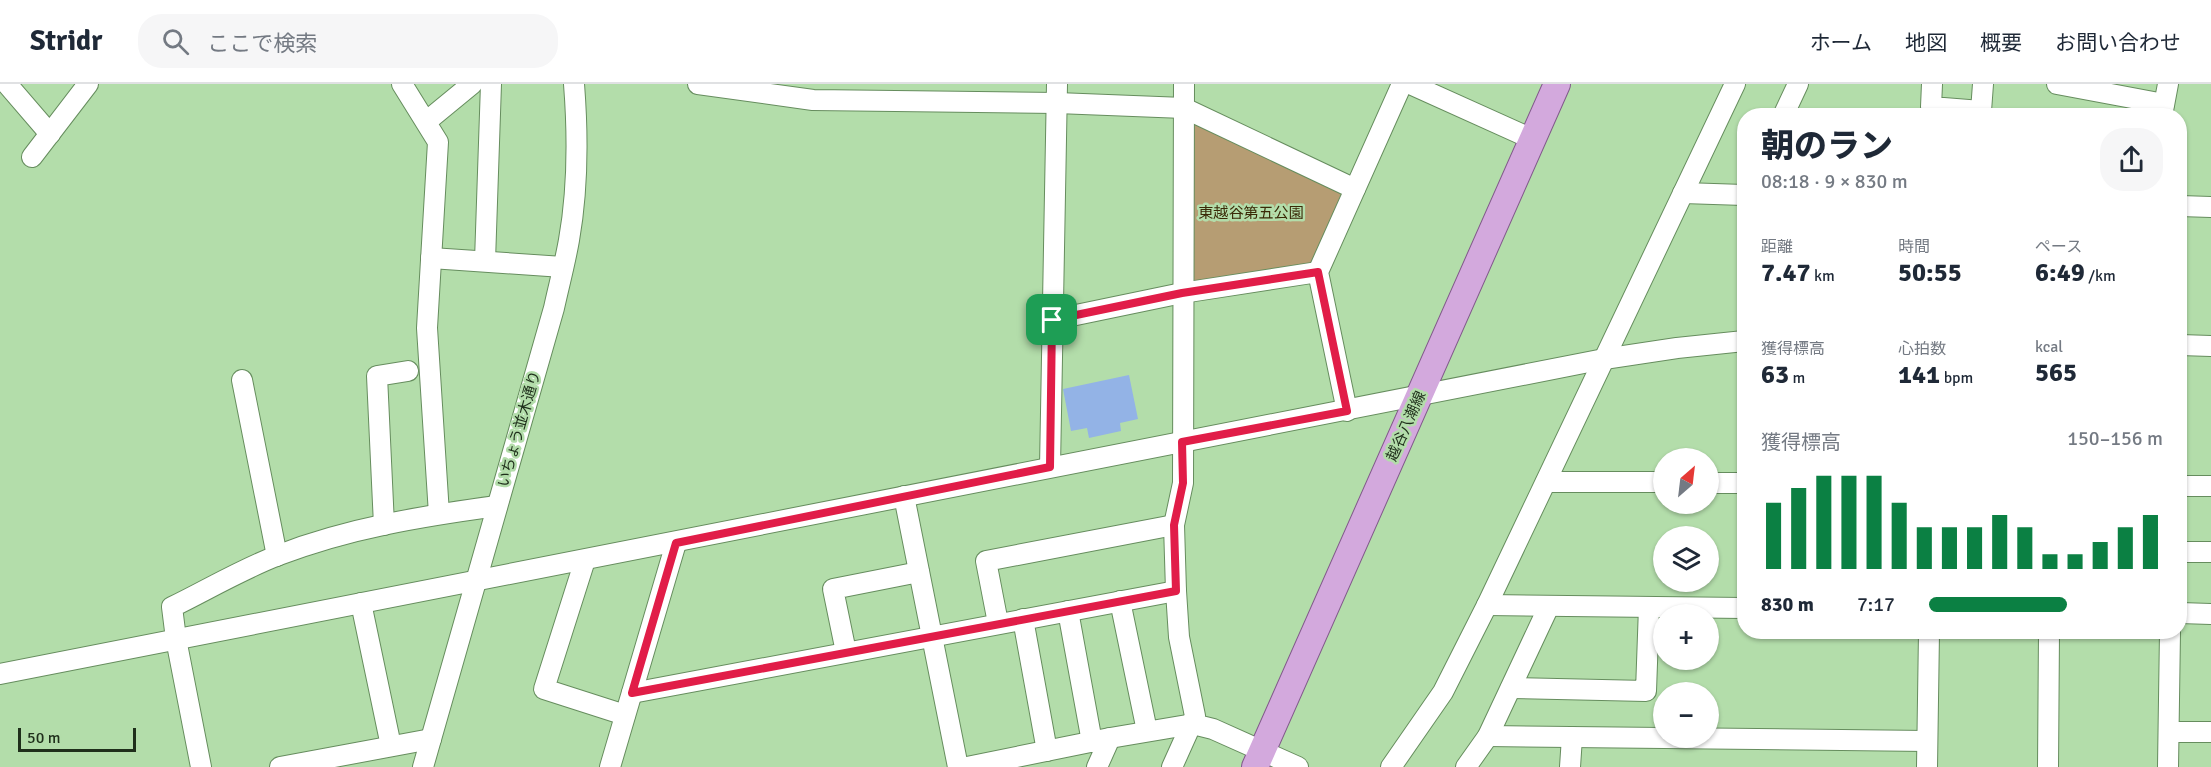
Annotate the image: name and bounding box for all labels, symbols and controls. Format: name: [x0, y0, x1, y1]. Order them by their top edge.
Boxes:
search box: [138, 14, 558, 68]
text: Stridr: [30, 24, 102, 58]
icon: search: [159, 25, 192, 58]
text: ここで検索: [207, 30, 317, 57]
text: ホーム: [1810, 30, 1872, 56]
text: 地図: [1905, 30, 1947, 56]
text: 概要: [1980, 30, 2022, 56]
text: お問い合わせ: [2055, 30, 2181, 56]
text: 朝のラン: [1761, 126, 1893, 167]
button: share: [2100, 128, 2163, 191]
text: 08:18 · 9 × 830 m: [1761, 169, 1908, 194]
park label: 東越谷第五公園: [1198, 204, 1304, 222]
text: 距離: [1761, 237, 1793, 257]
text: 時間: [1898, 237, 1930, 257]
text: ペース: [2035, 237, 2082, 257]
text: 7.47: [1761, 257, 1811, 289]
text: 50:55: [1898, 257, 1962, 289]
text: 6:49: [2035, 257, 2085, 289]
text: km: [1811, 266, 1835, 286]
text: /km: [2085, 266, 2116, 286]
pin: [1026, 294, 1077, 345]
icon: arrive: [1035, 303, 1068, 336]
text: kcal: [2035, 337, 2063, 357]
text: 獲得標高: [1761, 339, 1825, 359]
text: 心拍数: [1898, 339, 1946, 359]
text: 565: [2035, 357, 2077, 389]
text: 63: [1761, 359, 1789, 391]
text: 141: [1898, 359, 1940, 391]
text: m: [1789, 368, 1805, 388]
text: bpm: [1940, 368, 1973, 388]
street label: いちょう並木通り: [494, 369, 544, 489]
street label: 越谷八潮線: [1382, 388, 1429, 465]
text: 150–156 m: [2067, 426, 2163, 451]
text: 獲得標高: [1761, 430, 1841, 455]
north arrow: [1653, 448, 1719, 514]
map controls: [1653, 448, 1719, 748]
button: layers: [1653, 526, 1719, 592]
text: 830 m: [1761, 592, 1814, 617]
text: 7:17: [1857, 592, 1895, 617]
button: +: [1653, 604, 1719, 670]
button: −: [1653, 682, 1719, 748]
scale bar: [18, 725, 136, 752]
text: 50 m: [27, 728, 61, 748]

